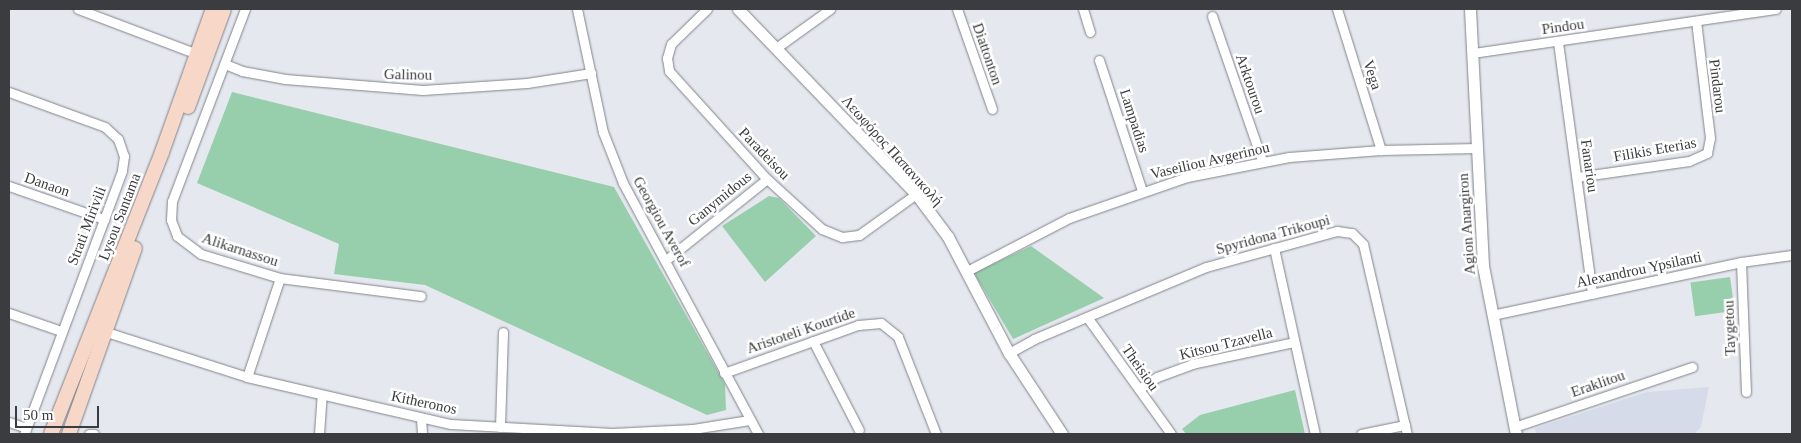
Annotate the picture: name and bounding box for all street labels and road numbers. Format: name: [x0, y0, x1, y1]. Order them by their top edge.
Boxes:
street label: Pindou: [1541, 15, 1585, 39]
street label: Diattonton: [968, 21, 1006, 87]
street label: Arktourou: [1231, 52, 1269, 116]
street label: Vega: [1359, 58, 1385, 92]
street label: Pindarou: [1705, 58, 1729, 114]
street label: Galinou: [384, 66, 432, 84]
street label: Lampadias: [1115, 87, 1153, 155]
street label: Λεωφόρος Παπανικολή: [838, 92, 946, 210]
street label: Paradeisou: [735, 124, 793, 184]
street label: Filikis Eterias: [1612, 134, 1698, 166]
street label: Vaseiliou Avgerinou: [1148, 138, 1272, 184]
street label: Fanariou: [1576, 138, 1602, 194]
street label: Ganymidous: [685, 168, 755, 230]
street label: Danaon: [22, 169, 72, 201]
street label: Lysou Santama: [95, 171, 145, 263]
street label: Agion Anargiron: [1454, 172, 1480, 276]
street label: Georgiou Averof: [629, 173, 693, 271]
street label: Strati Mirivili: [64, 184, 110, 268]
street label: Spyridona Trikoupi: [1214, 211, 1332, 259]
street label: Alikarnassou: [200, 229, 280, 271]
street label: Alexandrou Ypsilanti: [1574, 248, 1704, 292]
street label: Taygetou: [1720, 300, 1740, 356]
street label: Aristoteli Kourtide: [744, 304, 858, 358]
street label: Kitsou Tzavella: [1178, 324, 1274, 364]
street label: Theisiou: [1118, 341, 1162, 395]
street label: Eraklitou: [1569, 366, 1627, 402]
street label: Kitheronos: [390, 387, 458, 419]

